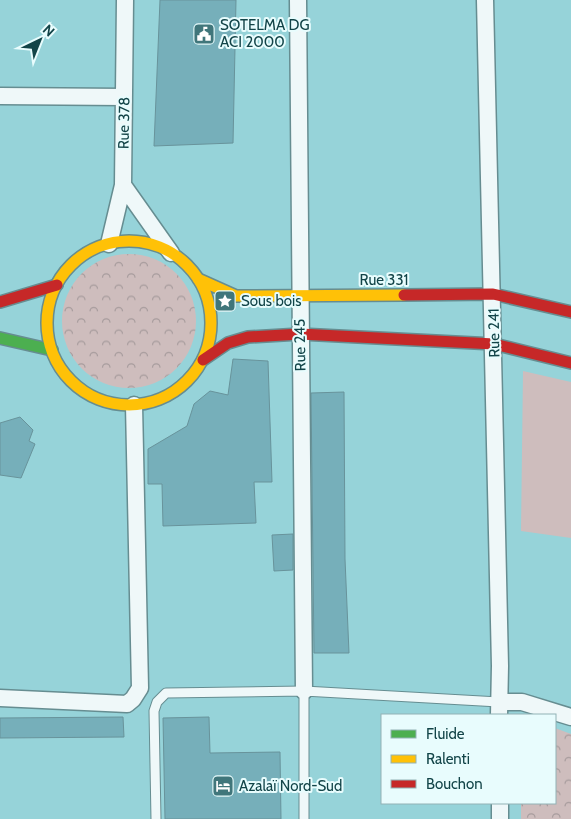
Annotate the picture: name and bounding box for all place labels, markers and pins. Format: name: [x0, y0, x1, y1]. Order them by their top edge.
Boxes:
place label: SOTELMA DG ACI 2000: [220, 16, 310, 51]
public building icon: SOTELMA DG ACI 2000: [192, 22, 216, 46]
place icon: Sous bois: [213, 289, 237, 313]
place label: Sous bois: [241, 292, 301, 310]
hotel icon: Azalaï Nord-Sud: [211, 774, 235, 798]
place label: Azalaï Nord-Sud: [239, 777, 342, 795]

